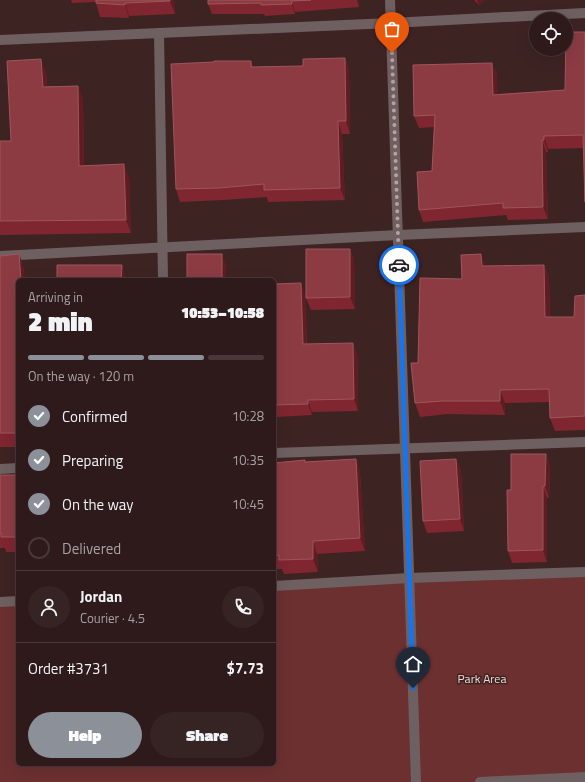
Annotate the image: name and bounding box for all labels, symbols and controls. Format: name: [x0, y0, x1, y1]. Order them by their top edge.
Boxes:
pin: [375, 12, 409, 53]
map controls: [529, 12, 573, 56]
button: locate: [529, 12, 573, 56]
icon: bag: [381, 18, 403, 40]
courier: [379, 245, 419, 285]
icon: car: [388, 254, 410, 276]
text: Arriving in: [28, 287, 83, 307]
text: 10:53–10:58: [181, 301, 264, 324]
text: 2 min: [28, 302, 93, 341]
text: On the way · 120 m: [28, 366, 134, 386]
icon: check: [28, 405, 50, 427]
text: Confirmed: [62, 405, 127, 428]
text: 10:28: [232, 406, 264, 426]
icon: check: [28, 449, 50, 471]
text: Preparing: [62, 449, 123, 472]
text: 10:35: [232, 450, 264, 470]
icon: check: [28, 493, 50, 515]
text: On the way: [62, 493, 134, 516]
text: 10:45: [232, 494, 264, 514]
text: Delivered: [62, 537, 121, 560]
text: Jordan: [80, 585, 122, 608]
button: person: [28, 586, 70, 628]
button: phone: [222, 586, 264, 628]
text: Courier · 4.5: [80, 608, 145, 628]
pin: [396, 647, 430, 688]
icon: home: [402, 653, 424, 675]
text: Order #3731: [28, 657, 109, 680]
text: $7.73: [227, 657, 264, 680]
park label: Park Area: [458, 669, 506, 688]
button: Help: [28, 712, 142, 758]
button: Share: [150, 712, 264, 758]

